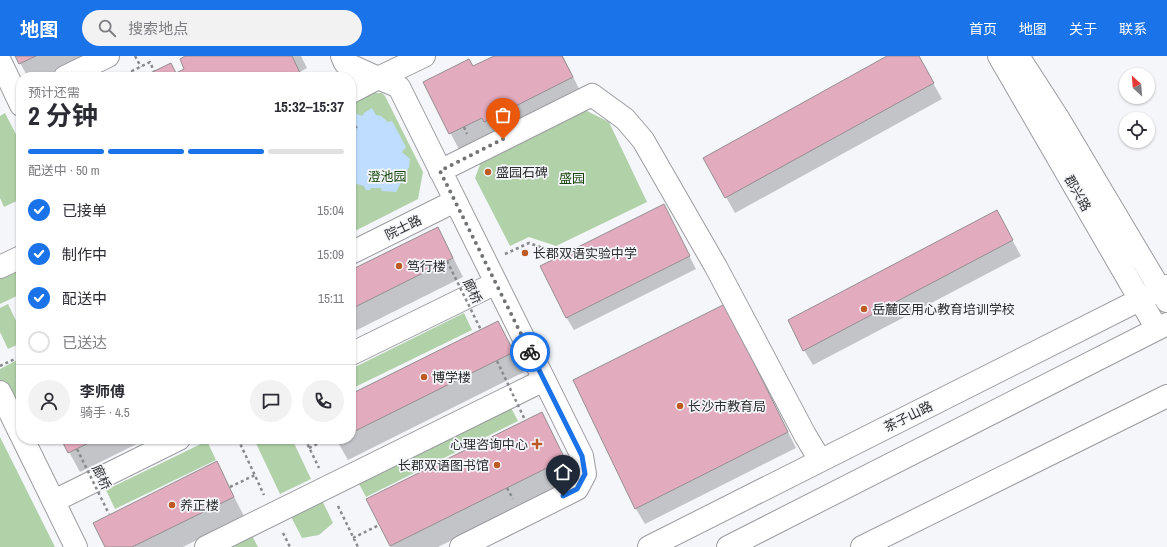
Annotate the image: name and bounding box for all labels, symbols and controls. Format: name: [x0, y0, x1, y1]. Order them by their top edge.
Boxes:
search box: [82, 10, 362, 46]
text: 地图: [20, 16, 58, 42]
icon: search: [96, 17, 118, 39]
text: 搜索地点: [128, 18, 188, 39]
text: 首页: [969, 20, 997, 38]
text: 地图: [1019, 20, 1047, 38]
text: 关于: [1069, 20, 1097, 38]
text: 联系: [1119, 20, 1147, 38]
north arrow: [1119, 68, 1155, 104]
map controls: [1119, 68, 1155, 148]
text: 预计还需: [28, 84, 80, 101]
text: 15:32–15:37: [274, 96, 344, 117]
text: 2 分钟: [28, 98, 98, 133]
pin: [486, 98, 520, 139]
icon: bag: [492, 104, 514, 126]
button: locate: [1119, 112, 1155, 148]
text: 配送中 · 50 m: [28, 162, 100, 179]
place label: 盛园石碑: [496, 164, 548, 181]
marker: 盛园石碑: [483, 167, 493, 177]
park label: 澄池园: [367, 168, 407, 185]
park label: 盛园: [559, 170, 585, 187]
street label: 郡兴路: [1060, 172, 1095, 214]
icon: check: [28, 199, 50, 221]
text: 已接单: [62, 200, 107, 221]
text: 15:04: [317, 202, 344, 219]
street label: 院士路: [382, 211, 424, 244]
icon: check: [28, 243, 50, 265]
text: 制作中: [62, 244, 107, 265]
place label: 长郡双语实验中学: [533, 245, 637, 262]
text: 15:09: [317, 246, 344, 263]
marker: 长郡双语实验中学: [520, 248, 530, 258]
place label: 笃行楼: [407, 258, 446, 275]
marker: 笃行楼: [394, 261, 404, 271]
street label: 廊桥: [459, 276, 486, 307]
icon: check: [28, 287, 50, 309]
text: 配送中: [62, 288, 107, 309]
text: 15:11: [318, 290, 344, 307]
place label: 岳麓区用心教育培训学校: [872, 301, 1015, 318]
marker: 岳麓区用心教育培训学校: [859, 304, 869, 314]
text: 已送达: [62, 332, 107, 353]
courier: [510, 332, 550, 372]
icon: bike: [519, 341, 541, 363]
place label: 博学楼: [432, 369, 471, 386]
marker: 博学楼: [419, 372, 429, 382]
button: person: [28, 380, 70, 422]
button: chat: [250, 380, 292, 422]
button: phone: [302, 380, 344, 422]
text: 李师傅: [80, 381, 125, 402]
street label: 茶子山路: [881, 397, 935, 435]
place label: 长沙市教育局: [688, 398, 766, 415]
marker: 长沙市教育局: [675, 401, 685, 411]
text: 骑手 · 4.5: [80, 404, 130, 421]
place label: 心理咨询中心: [450, 436, 528, 453]
marker: 心理咨询中心: [531, 438, 543, 450]
pin: [546, 455, 580, 496]
place label: 长郡双语图书馆: [398, 457, 489, 474]
marker: 长郡双语图书馆: [492, 460, 502, 470]
icon: home: [552, 461, 574, 483]
street label: 廊桥: [88, 462, 115, 493]
place label: 养正楼: [180, 497, 219, 514]
marker: 养正楼: [167, 500, 177, 510]

